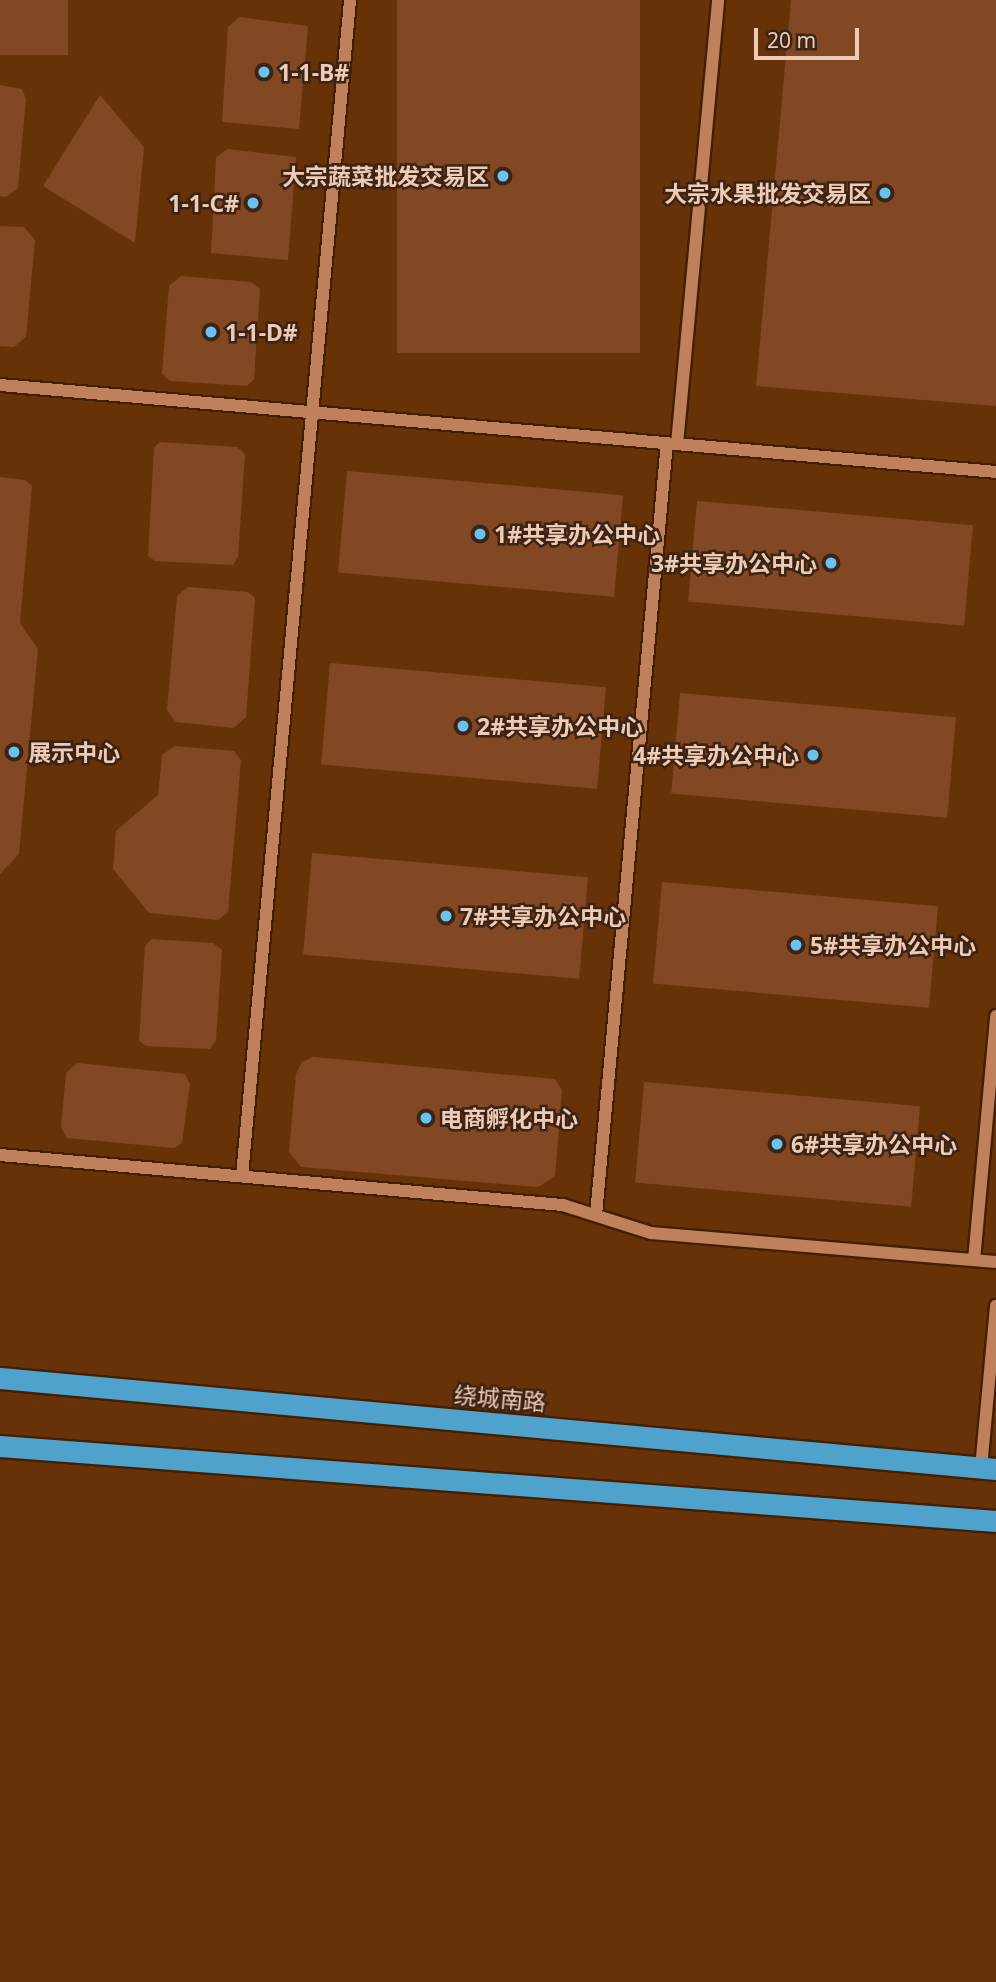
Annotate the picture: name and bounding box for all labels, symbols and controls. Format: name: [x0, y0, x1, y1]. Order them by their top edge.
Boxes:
scale bar: [758, 14, 863, 58]
text: 20 m: [767, 26, 816, 54]
place label: 1-1-B#: [278, 58, 349, 86]
marker: 1-1-B#: [256, 64, 272, 80]
place label: 大宗蔬菜批发交易区: [282, 162, 489, 190]
marker: 大宗蔬菜批发交易区: [495, 168, 511, 184]
place label: 大宗水果批发交易区: [664, 179, 871, 207]
marker: 大宗水果批发交易区: [877, 185, 893, 201]
place label: 1-1-C#: [168, 189, 239, 217]
marker: 1-1-C#: [245, 195, 261, 211]
place label: 1-1-D#: [225, 318, 298, 346]
marker: 1-1-D#: [203, 324, 219, 340]
place label: 1#共享办公中心: [494, 520, 660, 548]
marker: 1#共享办公中心: [472, 526, 488, 542]
place label: 3#共享办公中心: [651, 549, 817, 577]
marker: 3#共享办公中心: [823, 555, 839, 571]
place label: 2#共享办公中心: [477, 712, 643, 740]
marker: 2#共享办公中心: [455, 718, 471, 734]
place label: 展示中心: [28, 738, 120, 766]
place label: 4#共享办公中心: [633, 741, 799, 769]
marker: 展示中心: [6, 744, 22, 760]
marker: 4#共享办公中心: [805, 747, 821, 763]
place label: 7#共享办公中心: [460, 902, 626, 930]
marker: 7#共享办公中心: [438, 908, 454, 924]
place label: 5#共享办公中心: [810, 931, 976, 959]
marker: 5#共享办公中心: [788, 937, 804, 953]
place label: 电商孵化中心: [440, 1104, 578, 1132]
marker: 电商孵化中心: [418, 1110, 434, 1126]
place label: 6#共享办公中心: [791, 1130, 957, 1158]
marker: 6#共享办公中心: [769, 1136, 785, 1152]
street label: 绕城南路: [453, 1380, 547, 1416]

